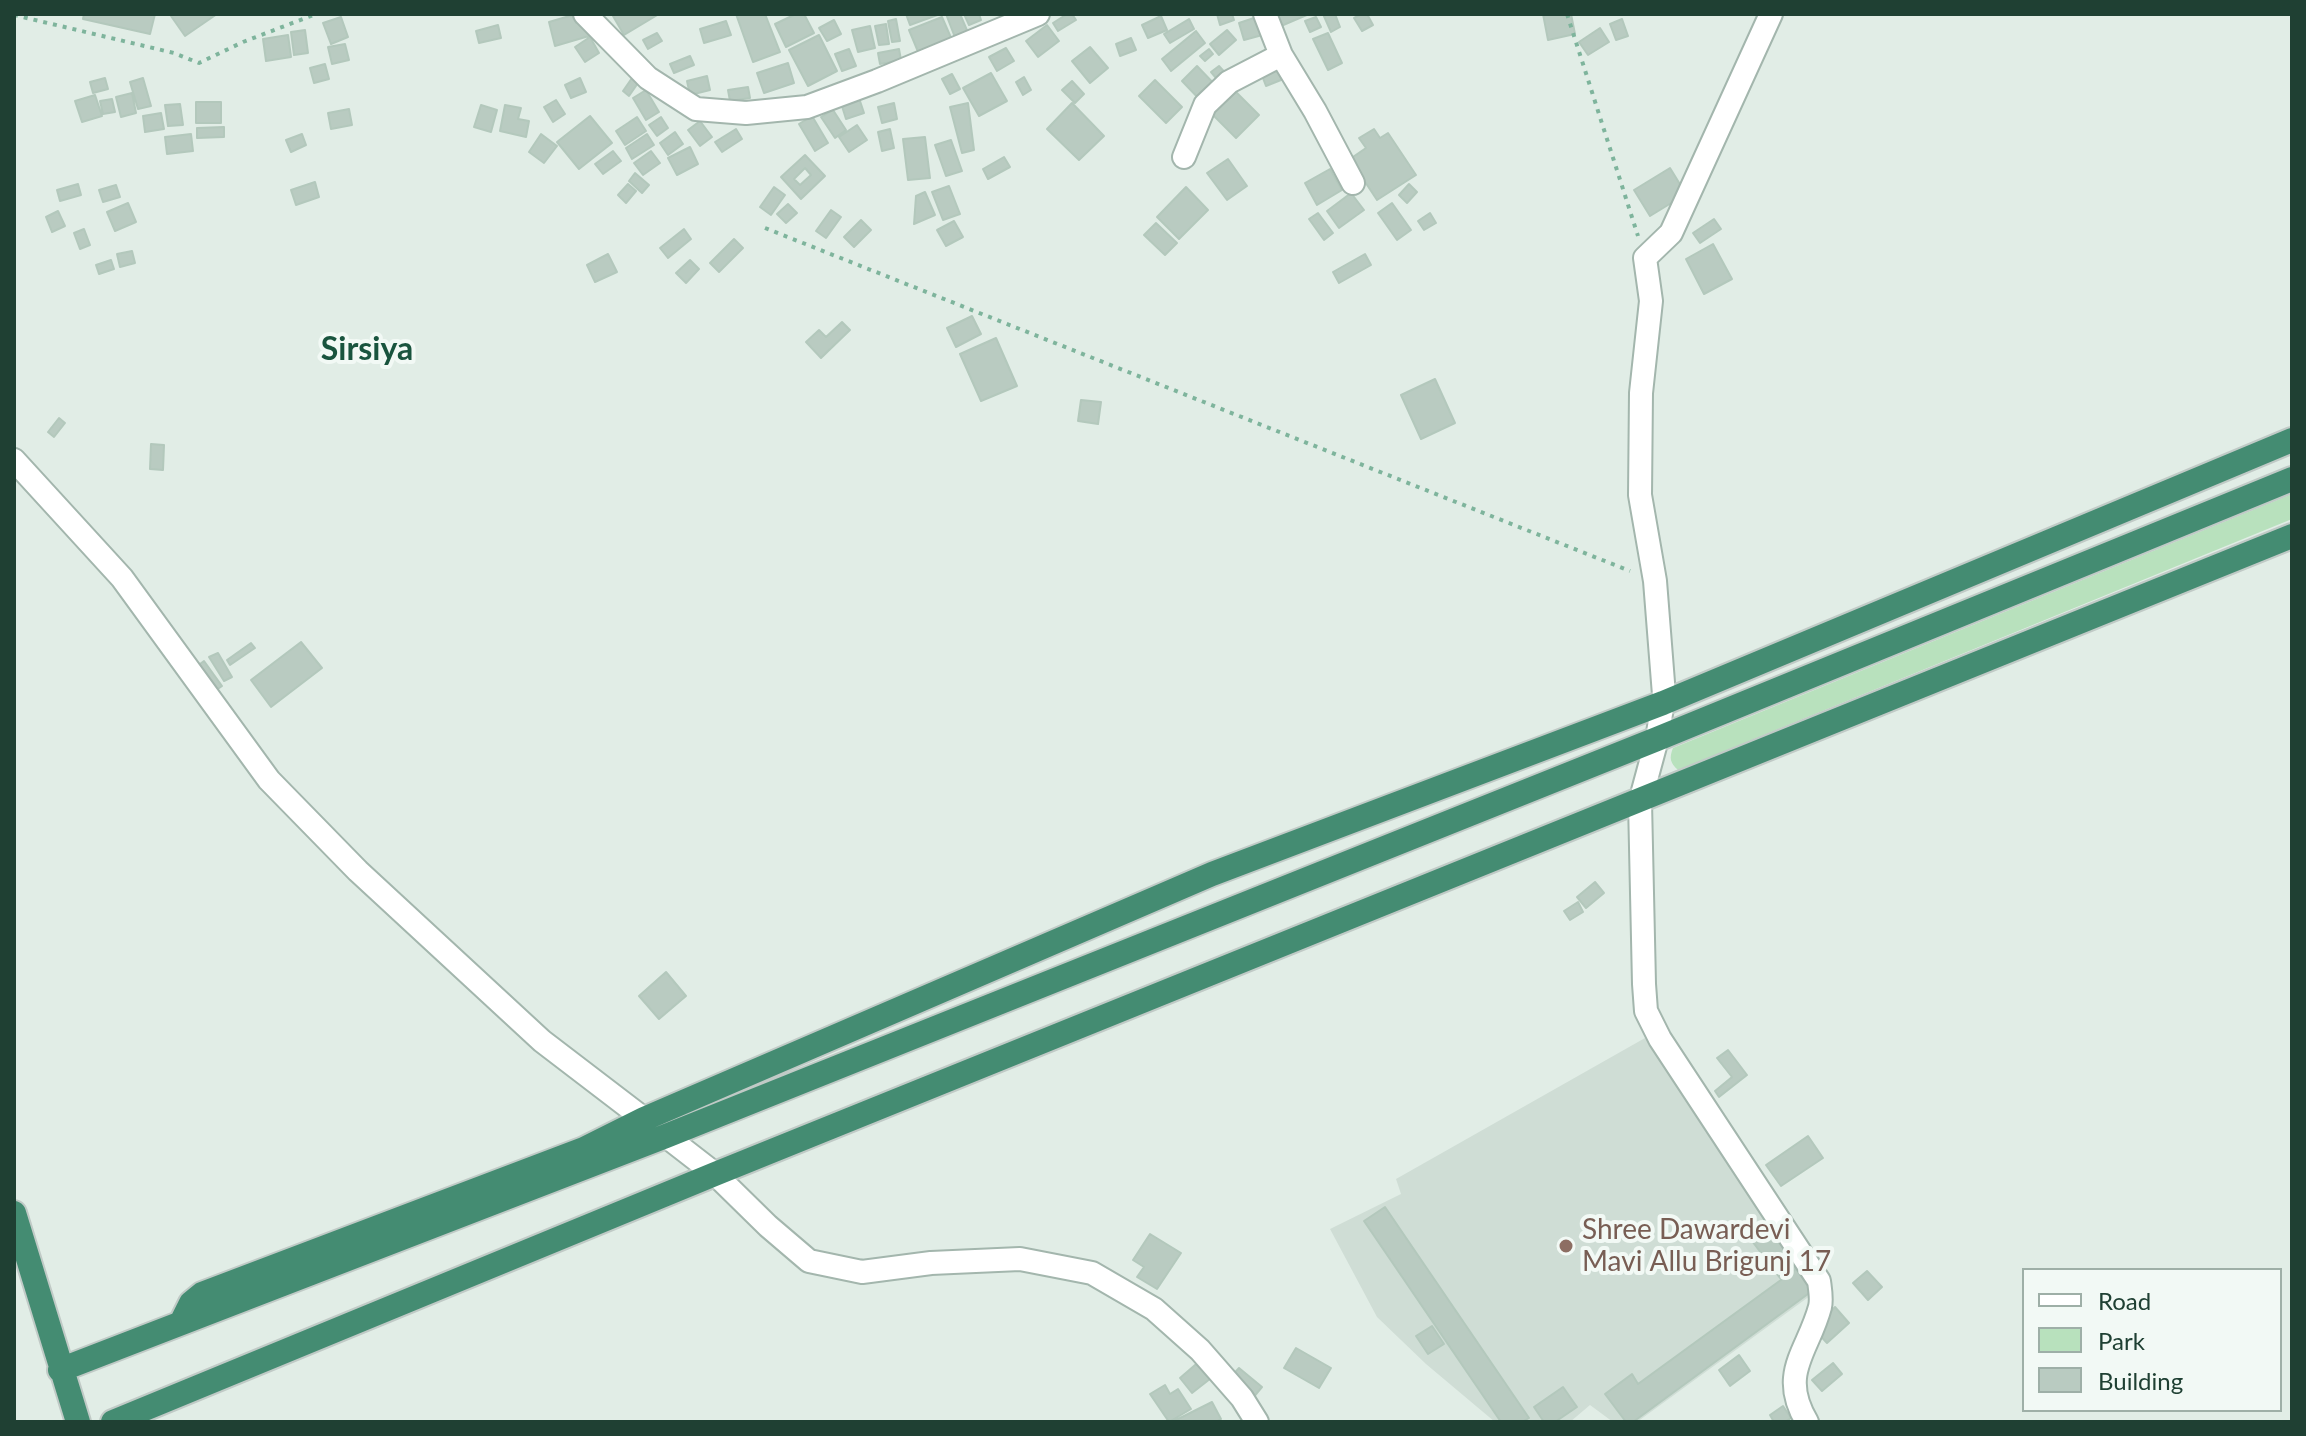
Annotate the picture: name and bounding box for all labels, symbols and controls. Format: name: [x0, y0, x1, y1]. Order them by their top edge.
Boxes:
district label: Sirsiya: [321, 331, 413, 369]
place label: Shree Dawardevi Mavi Allu Brigunj 17: [1582, 1213, 1831, 1279]
marker: Shree Dawardevi Mavi Allu Brigunj 17: [1557, 1237, 1575, 1255]
legend: [2022, 1268, 2282, 1412]
text: Road: [2098, 1286, 2151, 1315]
text: Park: [2098, 1326, 2145, 1355]
text: Building: [2098, 1366, 2183, 1395]

